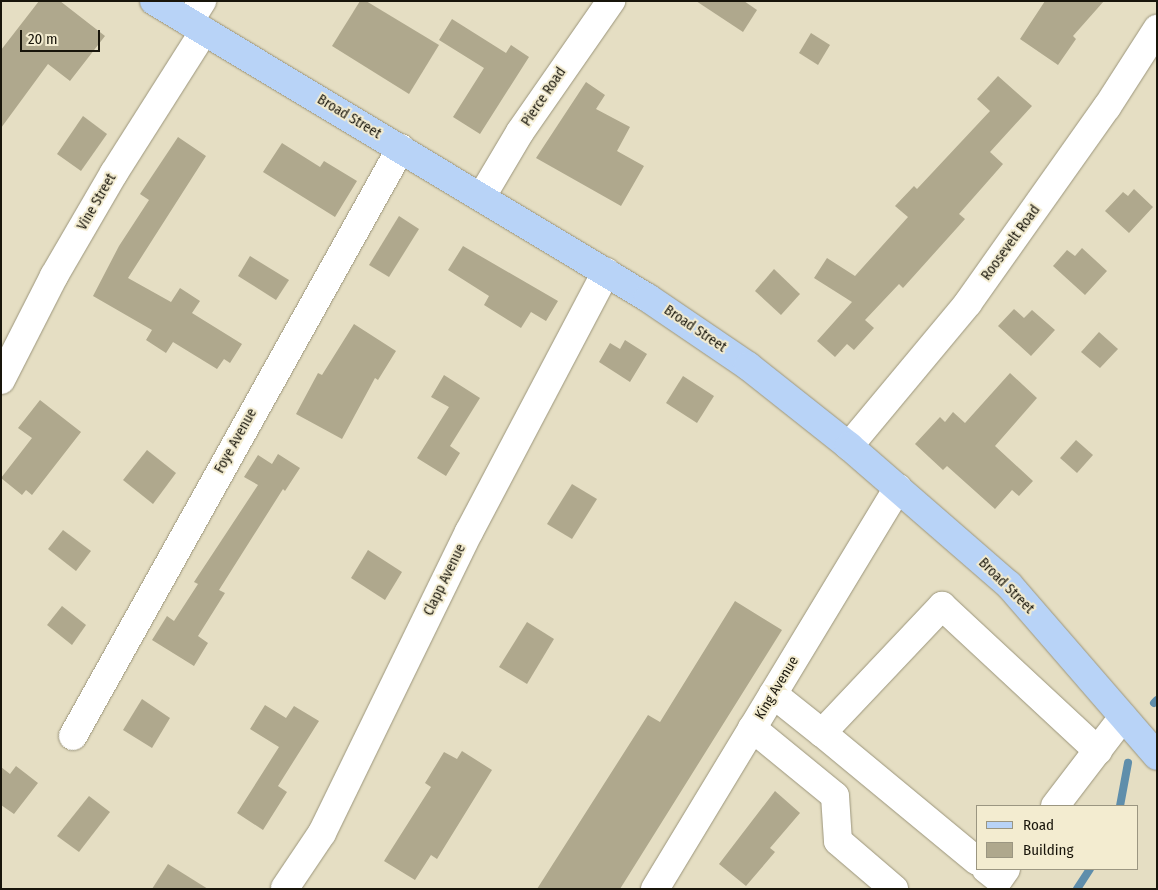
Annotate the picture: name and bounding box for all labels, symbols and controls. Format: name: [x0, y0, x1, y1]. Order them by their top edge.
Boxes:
scale bar: [22, 20, 102, 52]
text: 20 m: [28, 30, 58, 48]
street label: Pierce Road: [518, 64, 570, 130]
street label: Broad Street: [314, 91, 384, 143]
street label: Vine Street: [74, 171, 120, 233]
street label: Roosevelt Road: [978, 202, 1044, 284]
street label: Broad Street: [661, 302, 729, 356]
street label: Foye Avenue: [211, 406, 261, 476]
street label: Clapp Avenue: [420, 541, 470, 619]
street label: Broad Street: [975, 555, 1037, 617]
street label: King Avenue: [752, 654, 802, 722]
legend: [976, 805, 1138, 870]
text: Road: [1023, 816, 1054, 834]
text: Building: [1023, 841, 1074, 859]

